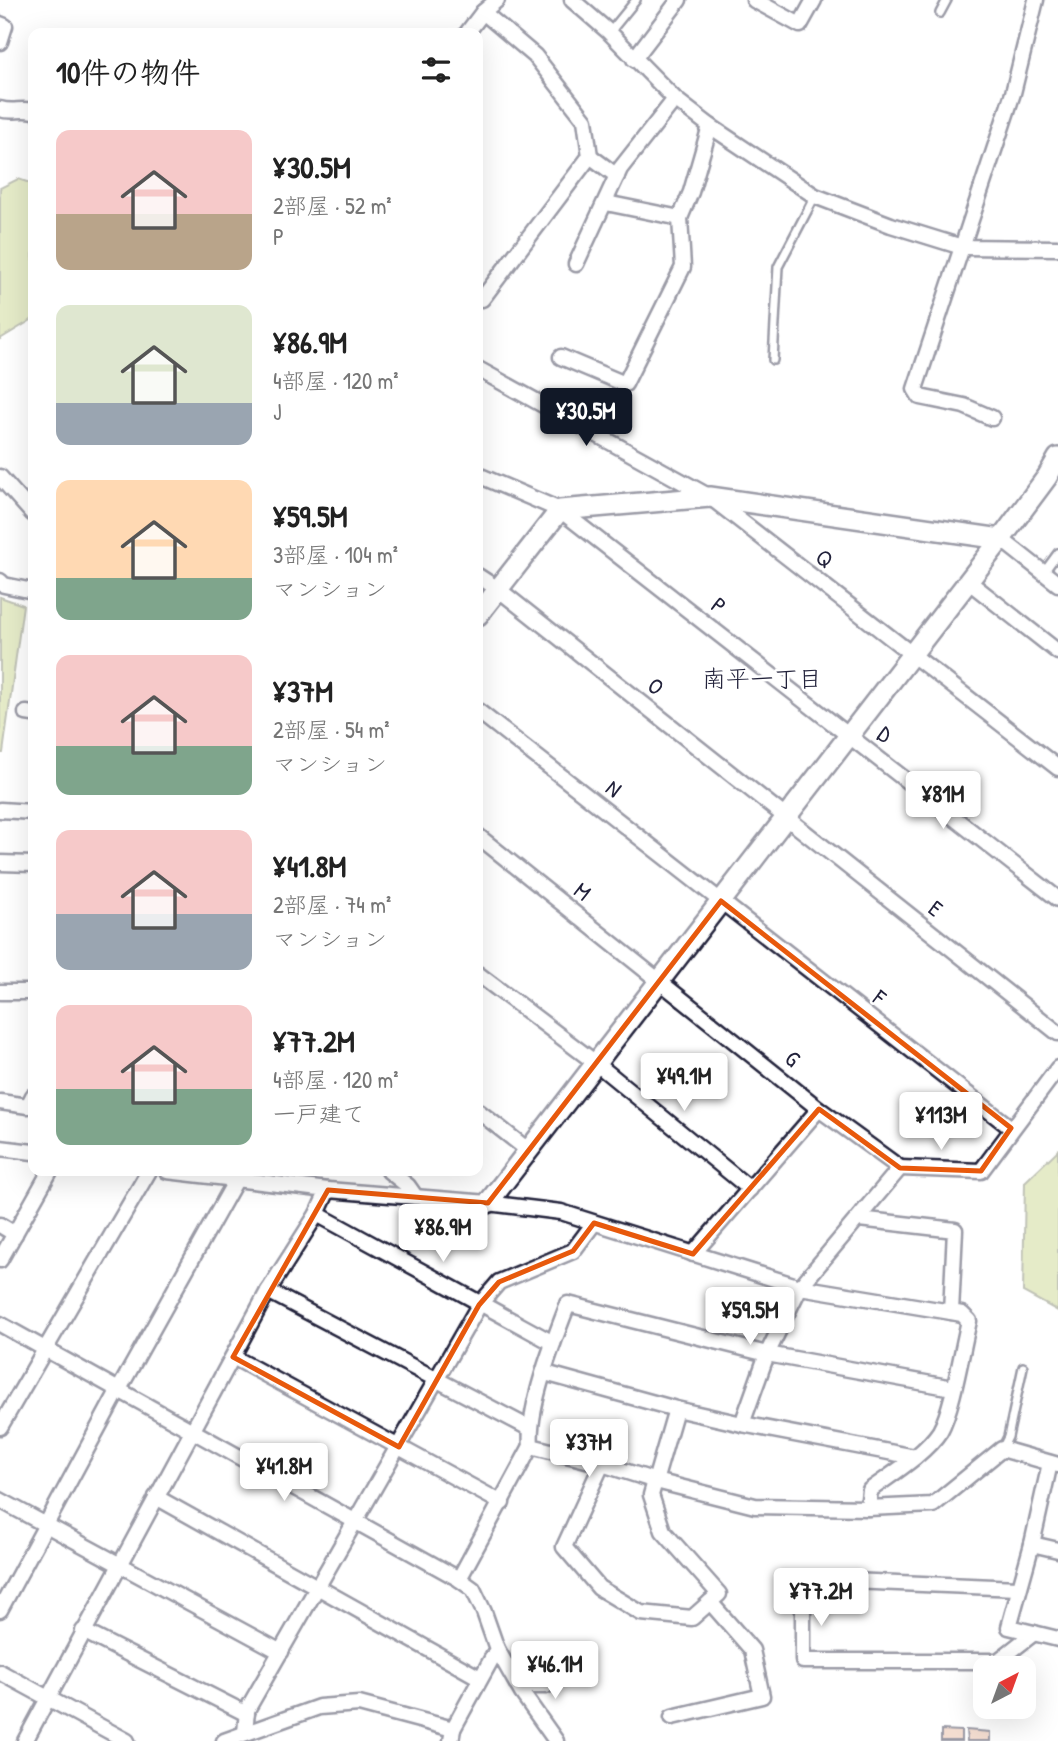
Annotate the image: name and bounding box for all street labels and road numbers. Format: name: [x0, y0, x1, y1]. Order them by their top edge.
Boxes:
street label: Q: [810, 541, 840, 575]
street label: P: [705, 589, 733, 621]
street label: O: [641, 670, 671, 702]
street label: D: [871, 718, 899, 750]
street label: N: [600, 772, 628, 804]
street label: M: [568, 875, 598, 907]
street label: E: [922, 893, 950, 923]
street label: F: [866, 982, 894, 1013]
street label: G: [779, 1042, 807, 1074]

